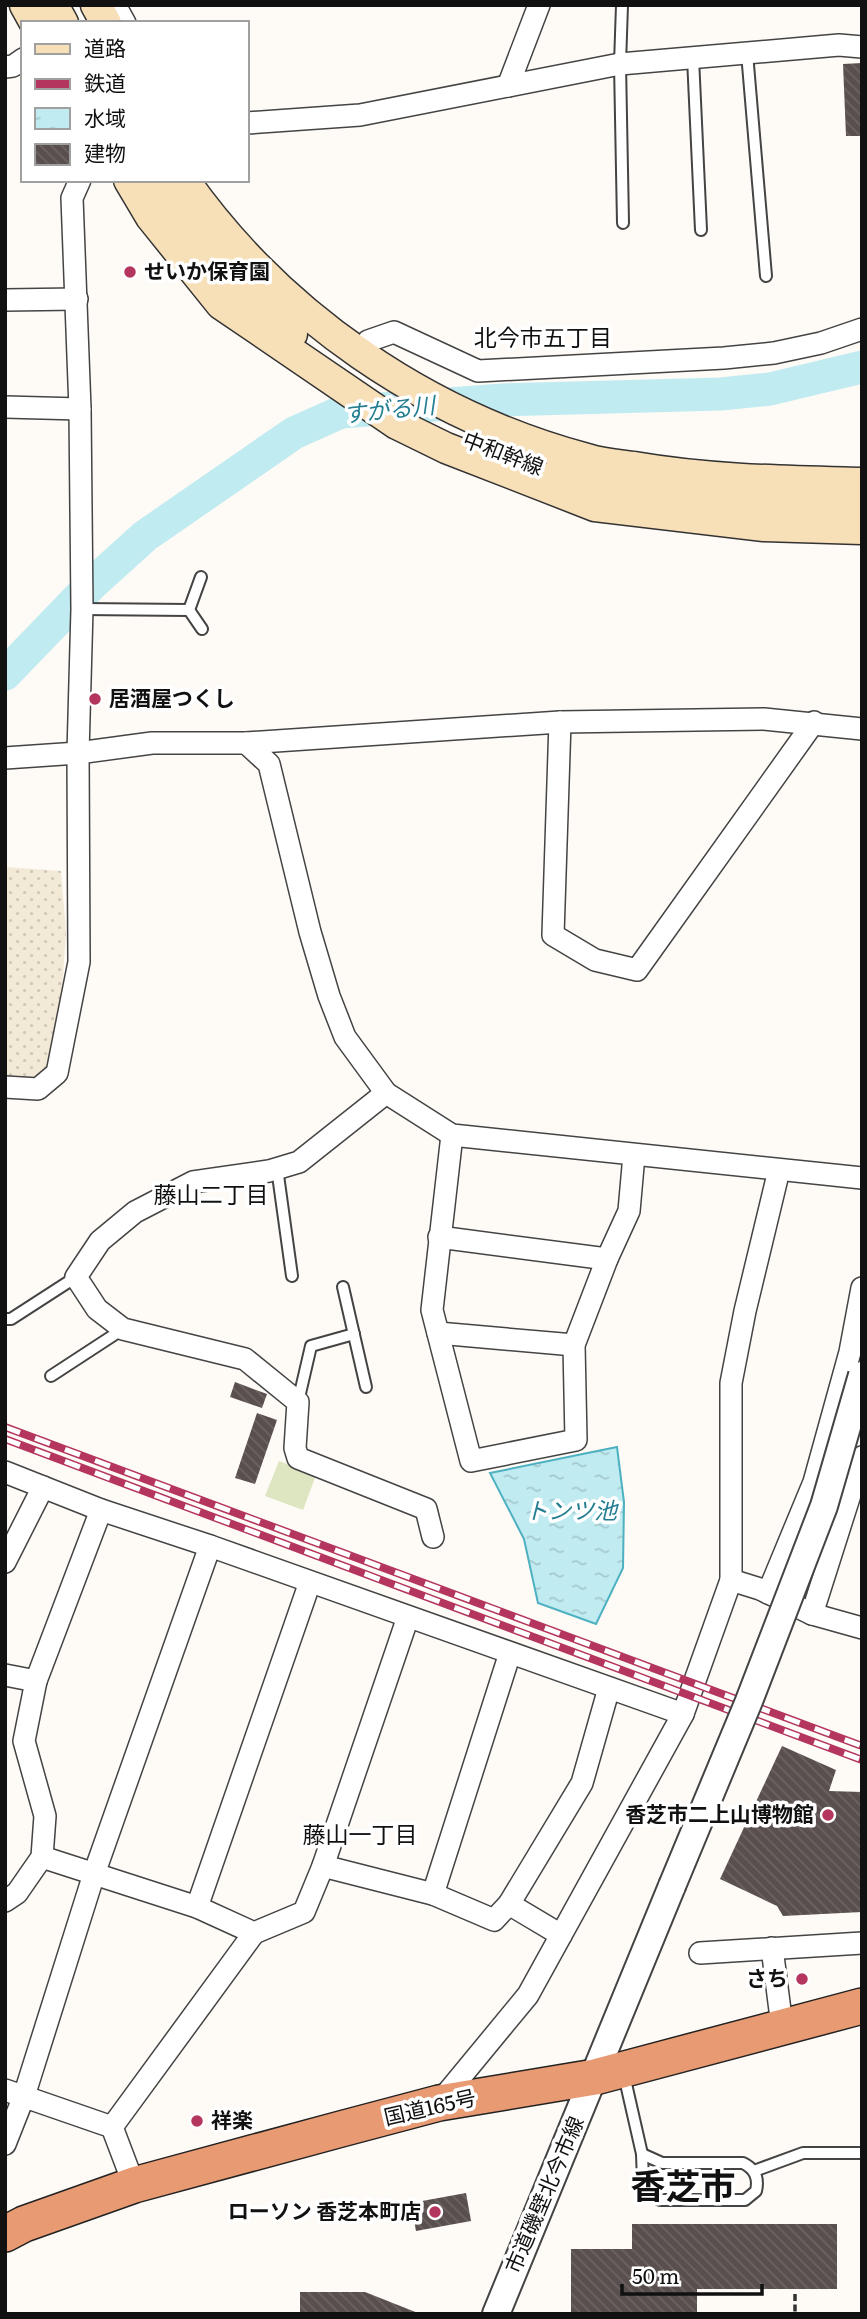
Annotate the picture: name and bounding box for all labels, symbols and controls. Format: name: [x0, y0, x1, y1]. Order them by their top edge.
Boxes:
legend: [21, 21, 248, 182]
text: 道路: [84, 31, 126, 62]
text: 鉄道: [84, 66, 126, 97]
text: 水域: [84, 101, 126, 132]
text: 建物: [84, 136, 126, 167]
place label: せいか保育園: [144, 254, 270, 285]
marker: せいか保育園: [122, 264, 138, 280]
district label: 北今市五丁目: [474, 319, 612, 353]
water label: すがる川: [341, 386, 439, 430]
street label: 中和幹線: [459, 422, 549, 481]
place label: 居酒屋つくし: [109, 681, 235, 712]
marker: 居酒屋つくし: [87, 691, 103, 707]
district label: 藤山二丁目: [154, 1176, 269, 1210]
water label: トンツ池: [525, 1492, 619, 1526]
place label: 香芝市二上山博物館: [625, 1797, 814, 1828]
marker: 香芝市二上山博物館: [820, 1807, 836, 1823]
district label: 藤山一丁目: [303, 1816, 418, 1850]
place label: さち: [746, 1961, 788, 1992]
marker: さち: [794, 1971, 810, 1987]
street label: 国道165号: [380, 2080, 478, 2131]
place label: 祥楽: [211, 2103, 253, 2134]
street label: 市道磯壁北今市線: [496, 2111, 590, 2277]
marker: 祥楽: [189, 2113, 205, 2129]
district label: 香芝市: [630, 2158, 736, 2210]
place label: ローソン 香芝本町店: [228, 2194, 421, 2225]
marker: ローソン 香芝本町店: [427, 2204, 443, 2220]
scale bar: [622, 2252, 762, 2296]
text: 50 m: [632, 2259, 679, 2290]

